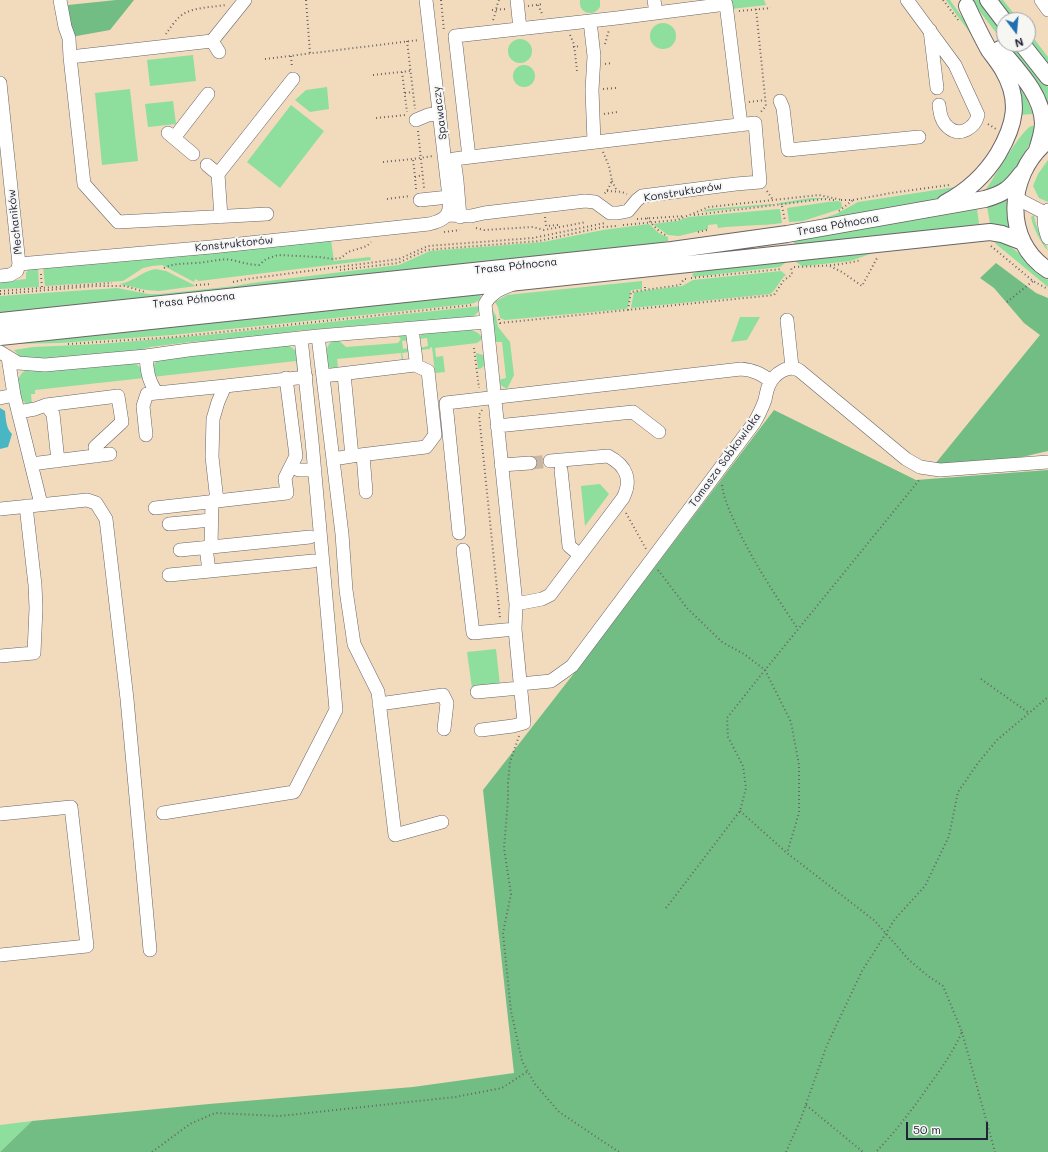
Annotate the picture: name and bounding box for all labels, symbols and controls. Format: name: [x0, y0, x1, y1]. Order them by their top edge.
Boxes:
north arrow: [996, 12, 1036, 52]
text: N: [1013, 35, 1025, 51]
street label: Spawaczy: [430, 86, 450, 140]
street label: Konstruktorów: [643, 179, 723, 205]
street label: Mechaników: [5, 189, 25, 255]
street label: Trasa Północna: [796, 211, 880, 239]
street label: Konstruktorów: [194, 233, 274, 255]
street label: Trasa Północna: [474, 255, 558, 277]
street label: Trasa Północna: [152, 289, 236, 311]
street label: Tomasza Sobkowiaka: [686, 410, 764, 510]
scale bar: [908, 1114, 990, 1140]
text: 50 m: [913, 1121, 941, 1137]

